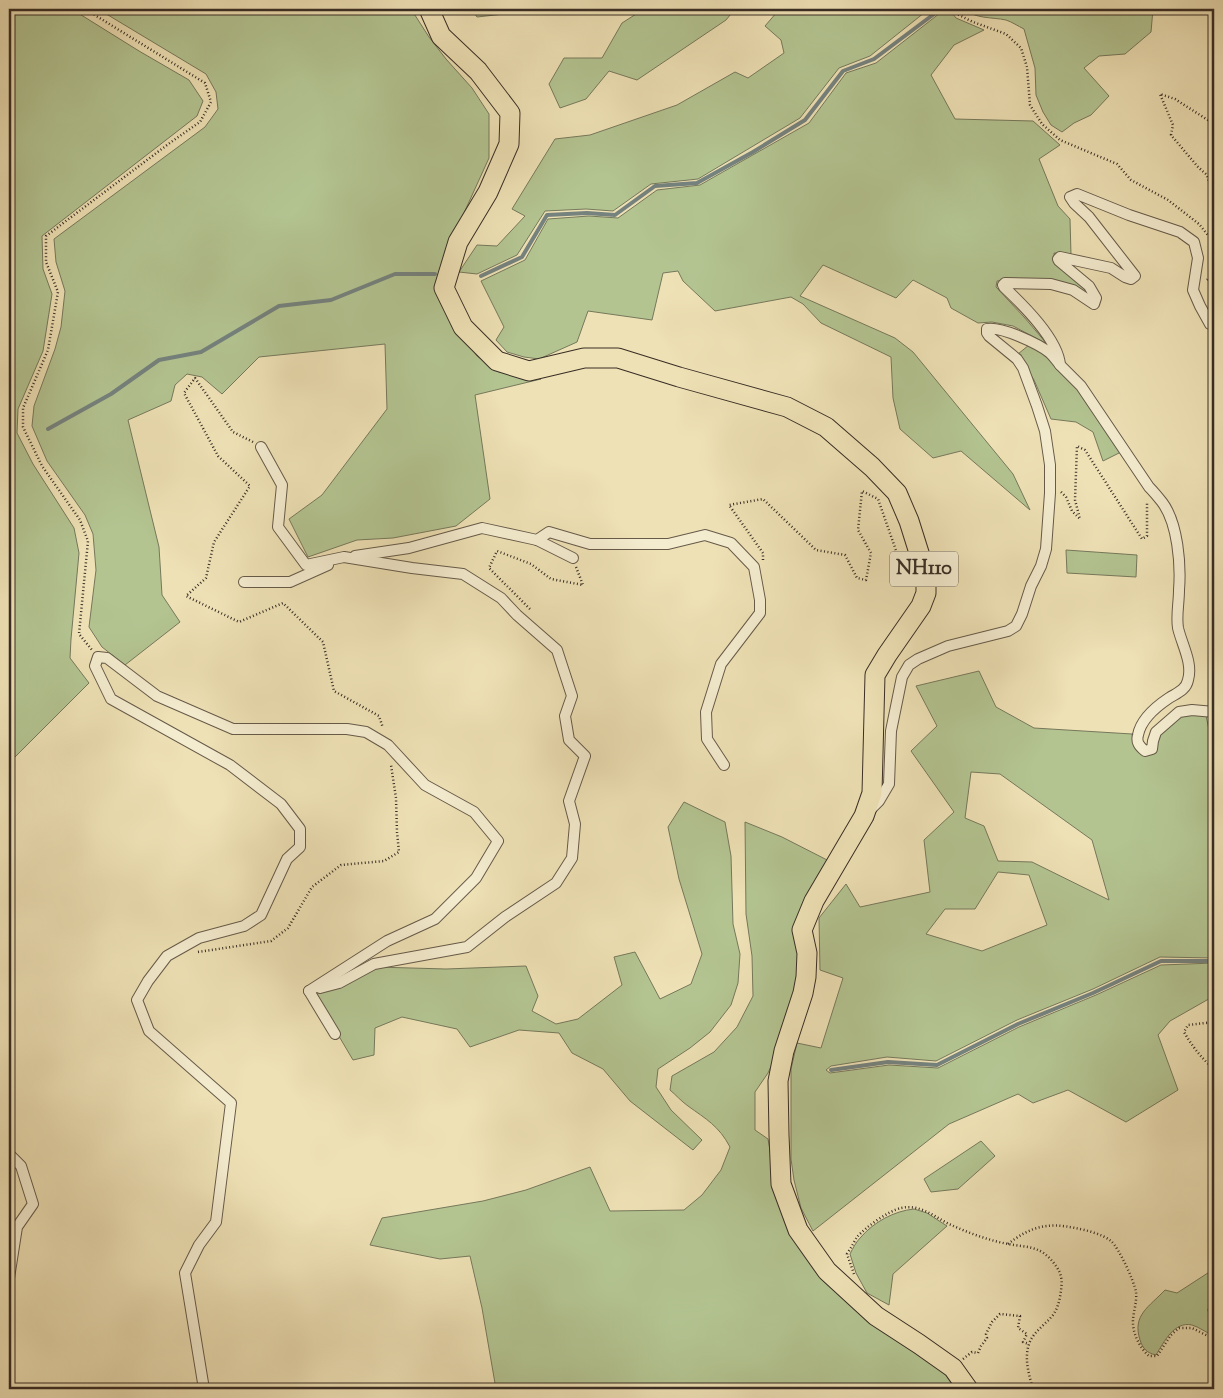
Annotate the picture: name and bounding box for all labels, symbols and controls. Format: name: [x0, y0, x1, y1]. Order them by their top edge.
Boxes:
road number: NH110: [890, 552, 958, 586]

